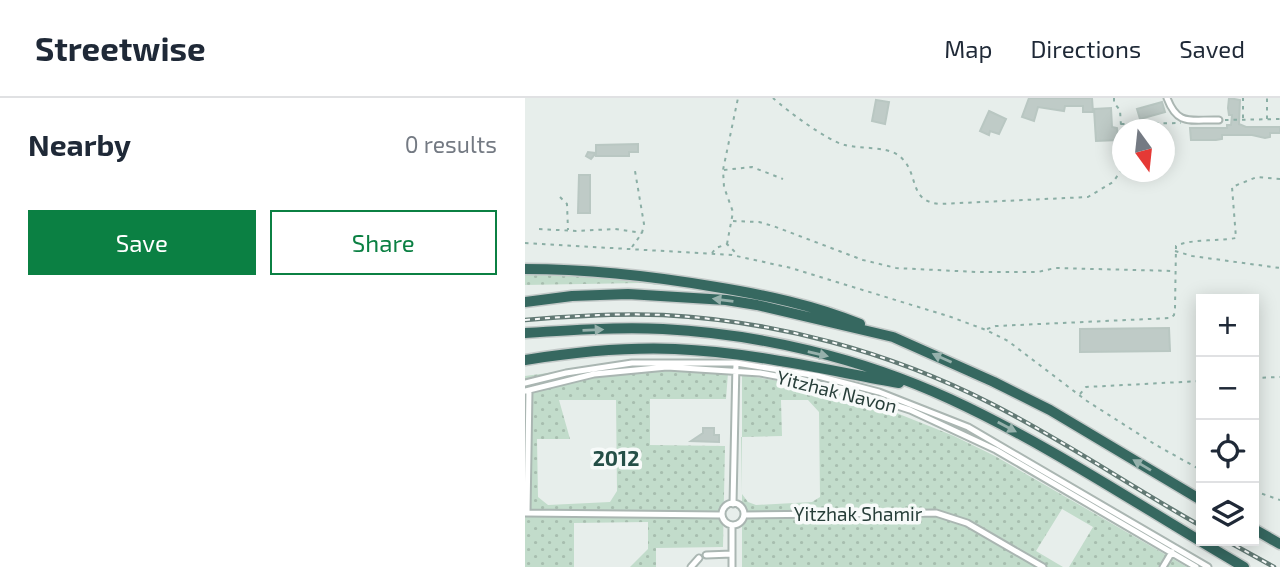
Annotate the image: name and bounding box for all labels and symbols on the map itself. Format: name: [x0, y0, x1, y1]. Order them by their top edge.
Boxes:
north arrow: [1112, 119, 1175, 182]
one-way arrow: [712, 295, 734, 306]
one-way arrow: [582, 324, 604, 335]
one-way arrow: [808, 349, 830, 360]
one-way arrow: [932, 352, 952, 364]
street label: Yitzhak Navon: [774, 365, 900, 417]
one-way arrow: [997, 422, 1017, 433]
district label: 2012: [593, 445, 639, 470]
one-way arrow: [1133, 459, 1152, 471]
street label: Yitzhak Shamir: [794, 502, 923, 525]

